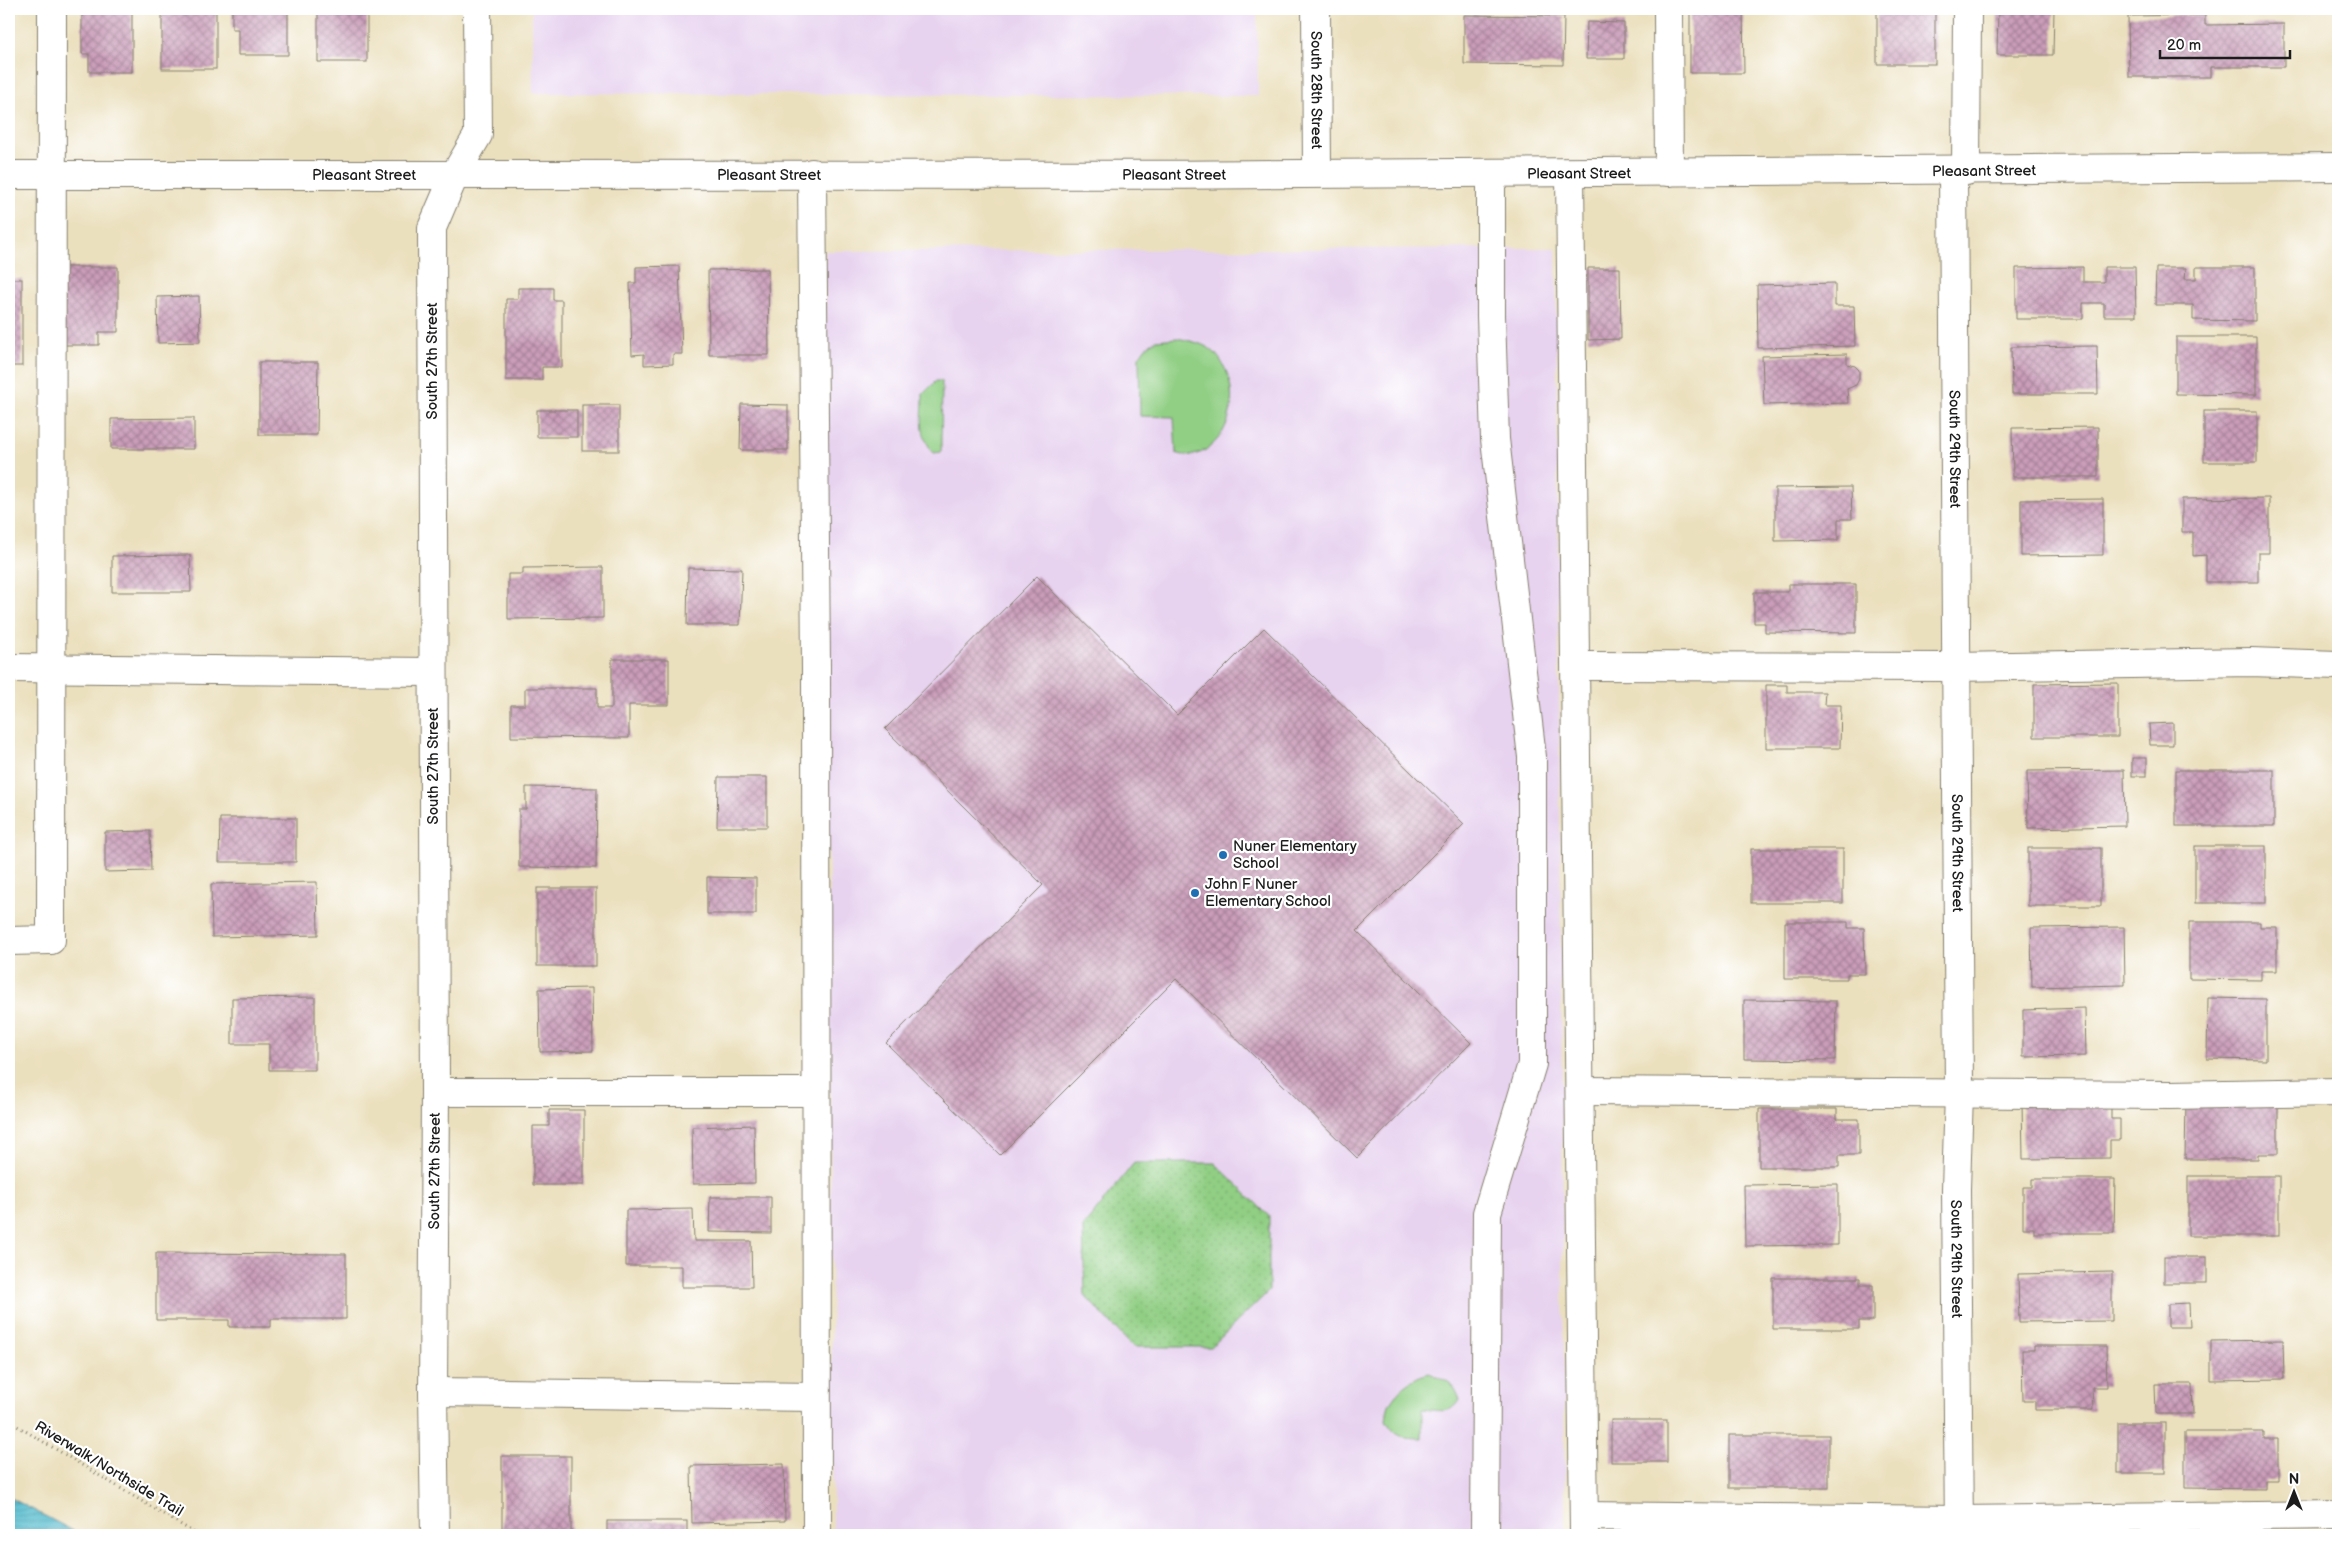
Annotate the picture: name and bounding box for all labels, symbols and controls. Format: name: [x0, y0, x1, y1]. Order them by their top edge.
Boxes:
scale bar: [2160, 28, 2290, 60]
street label: South 28th Street: [1307, 31, 1326, 150]
text: 20 m: [2167, 36, 2201, 55]
street label: Pleasant Street: [1932, 161, 2037, 181]
street label: Pleasant Street: [1527, 164, 1632, 183]
street label: Pleasant Street: [1122, 165, 1226, 184]
street label: Pleasant Street: [312, 166, 416, 185]
street label: Pleasant Street: [717, 166, 821, 185]
street label: South 27th Street: [423, 302, 442, 419]
street label: South 29th Street: [1945, 390, 1965, 509]
street label: South 27th Street: [424, 707, 443, 824]
street label: South 29th Street: [1948, 794, 1967, 913]
place label: Nuner Elementary School: [1233, 837, 1357, 873]
marker: Nuner Elementary School: [1217, 849, 1229, 861]
place label: John F Nuner Elementary School: [1205, 875, 1331, 911]
marker: John F Nuner Elementary School: [1189, 887, 1201, 899]
street label: South 27th Street: [425, 1112, 444, 1230]
street label: South 29th Street: [1947, 1200, 1967, 1319]
street label: Riverwalk/Northside Trail: [31, 1417, 187, 1521]
north arrow: [2270, 1466, 2320, 1516]
text: N: [2289, 1471, 2299, 1488]

